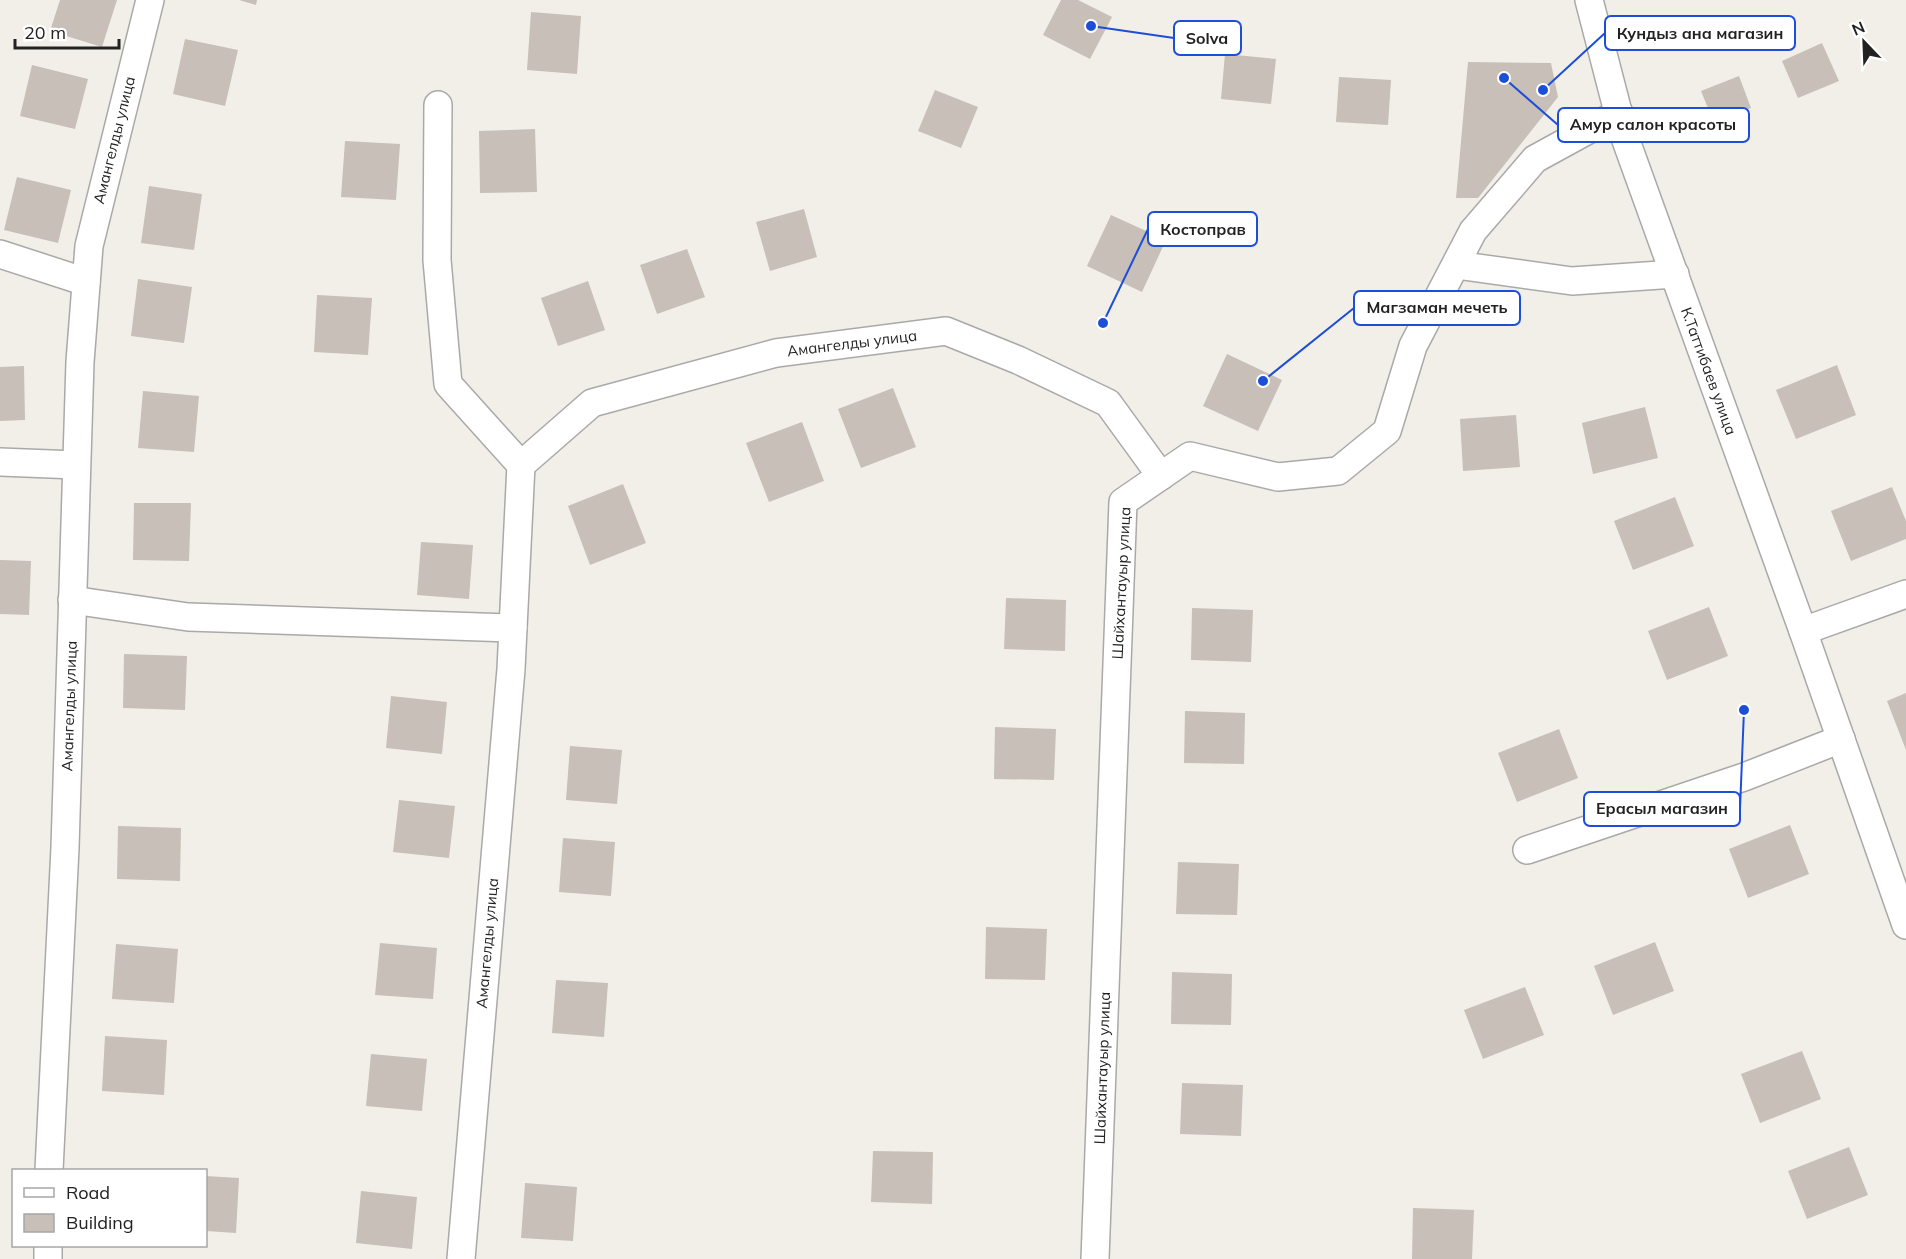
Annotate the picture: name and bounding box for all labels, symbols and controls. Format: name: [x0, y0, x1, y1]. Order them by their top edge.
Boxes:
scale bar: [15, 12, 118, 50]
north arrow: [1834, 12, 1894, 72]
callout: Кундыз ана магазин: [1605, 16, 1795, 50]
text: N: [1849, 17, 1868, 40]
text: 20 m: [24, 21, 66, 44]
callout: Solva: [1174, 21, 1241, 55]
text: Кундыз ана магазин: [1617, 23, 1783, 43]
text: Solva: [1186, 28, 1228, 48]
street label: Амангелды улица: [89, 74, 139, 206]
callout: Амур салон красоты: [1558, 108, 1749, 142]
text: Амур салон красоты: [1570, 114, 1736, 134]
callout: Костоправ: [1148, 212, 1257, 246]
text: Костоправ: [1160, 219, 1246, 239]
callout: Магзаман мечеть: [1354, 291, 1520, 325]
text: Магзаман мечеть: [1366, 297, 1508, 317]
street label: К.Таттибаев улица: [1677, 305, 1741, 437]
street label: Амангелды улица: [786, 326, 918, 360]
street label: Шайхантауыр улица: [1108, 506, 1134, 660]
street label: Амангелды улица: [57, 640, 81, 772]
callout: Ерасыл магазин: [1584, 792, 1740, 826]
text: Ерасыл магазин: [1596, 798, 1728, 818]
street label: Амангелды улица: [472, 877, 502, 1009]
street label: Шайхантауыр улица: [1090, 991, 1114, 1145]
legend: [12, 1169, 207, 1247]
text: Road: [66, 1181, 110, 1204]
text: Building: [66, 1211, 134, 1234]

